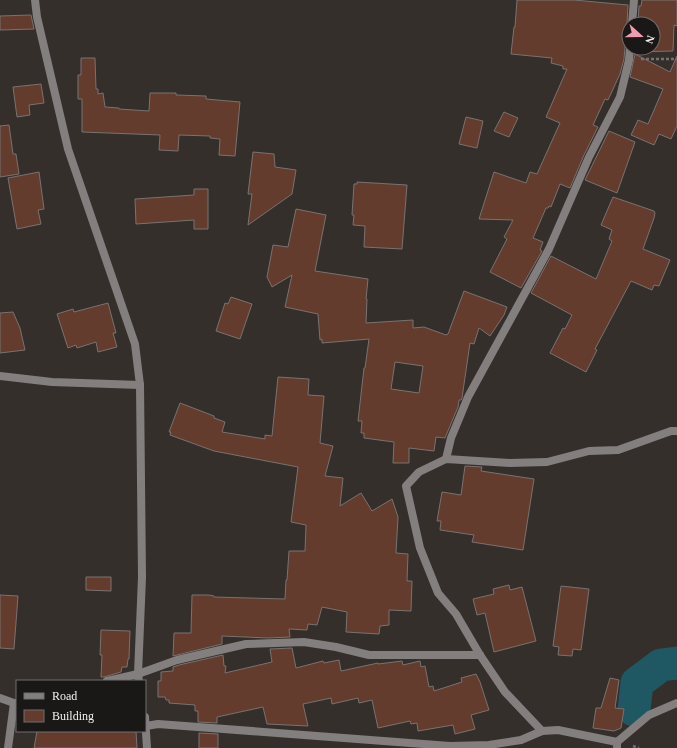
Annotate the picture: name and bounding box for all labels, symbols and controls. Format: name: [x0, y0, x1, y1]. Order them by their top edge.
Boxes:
north arrow: [621, 16, 661, 56]
text: N: [643, 34, 657, 45]
legend: [16, 680, 146, 732]
text: Road: [52, 689, 77, 703]
text: Building: [52, 709, 94, 723]

